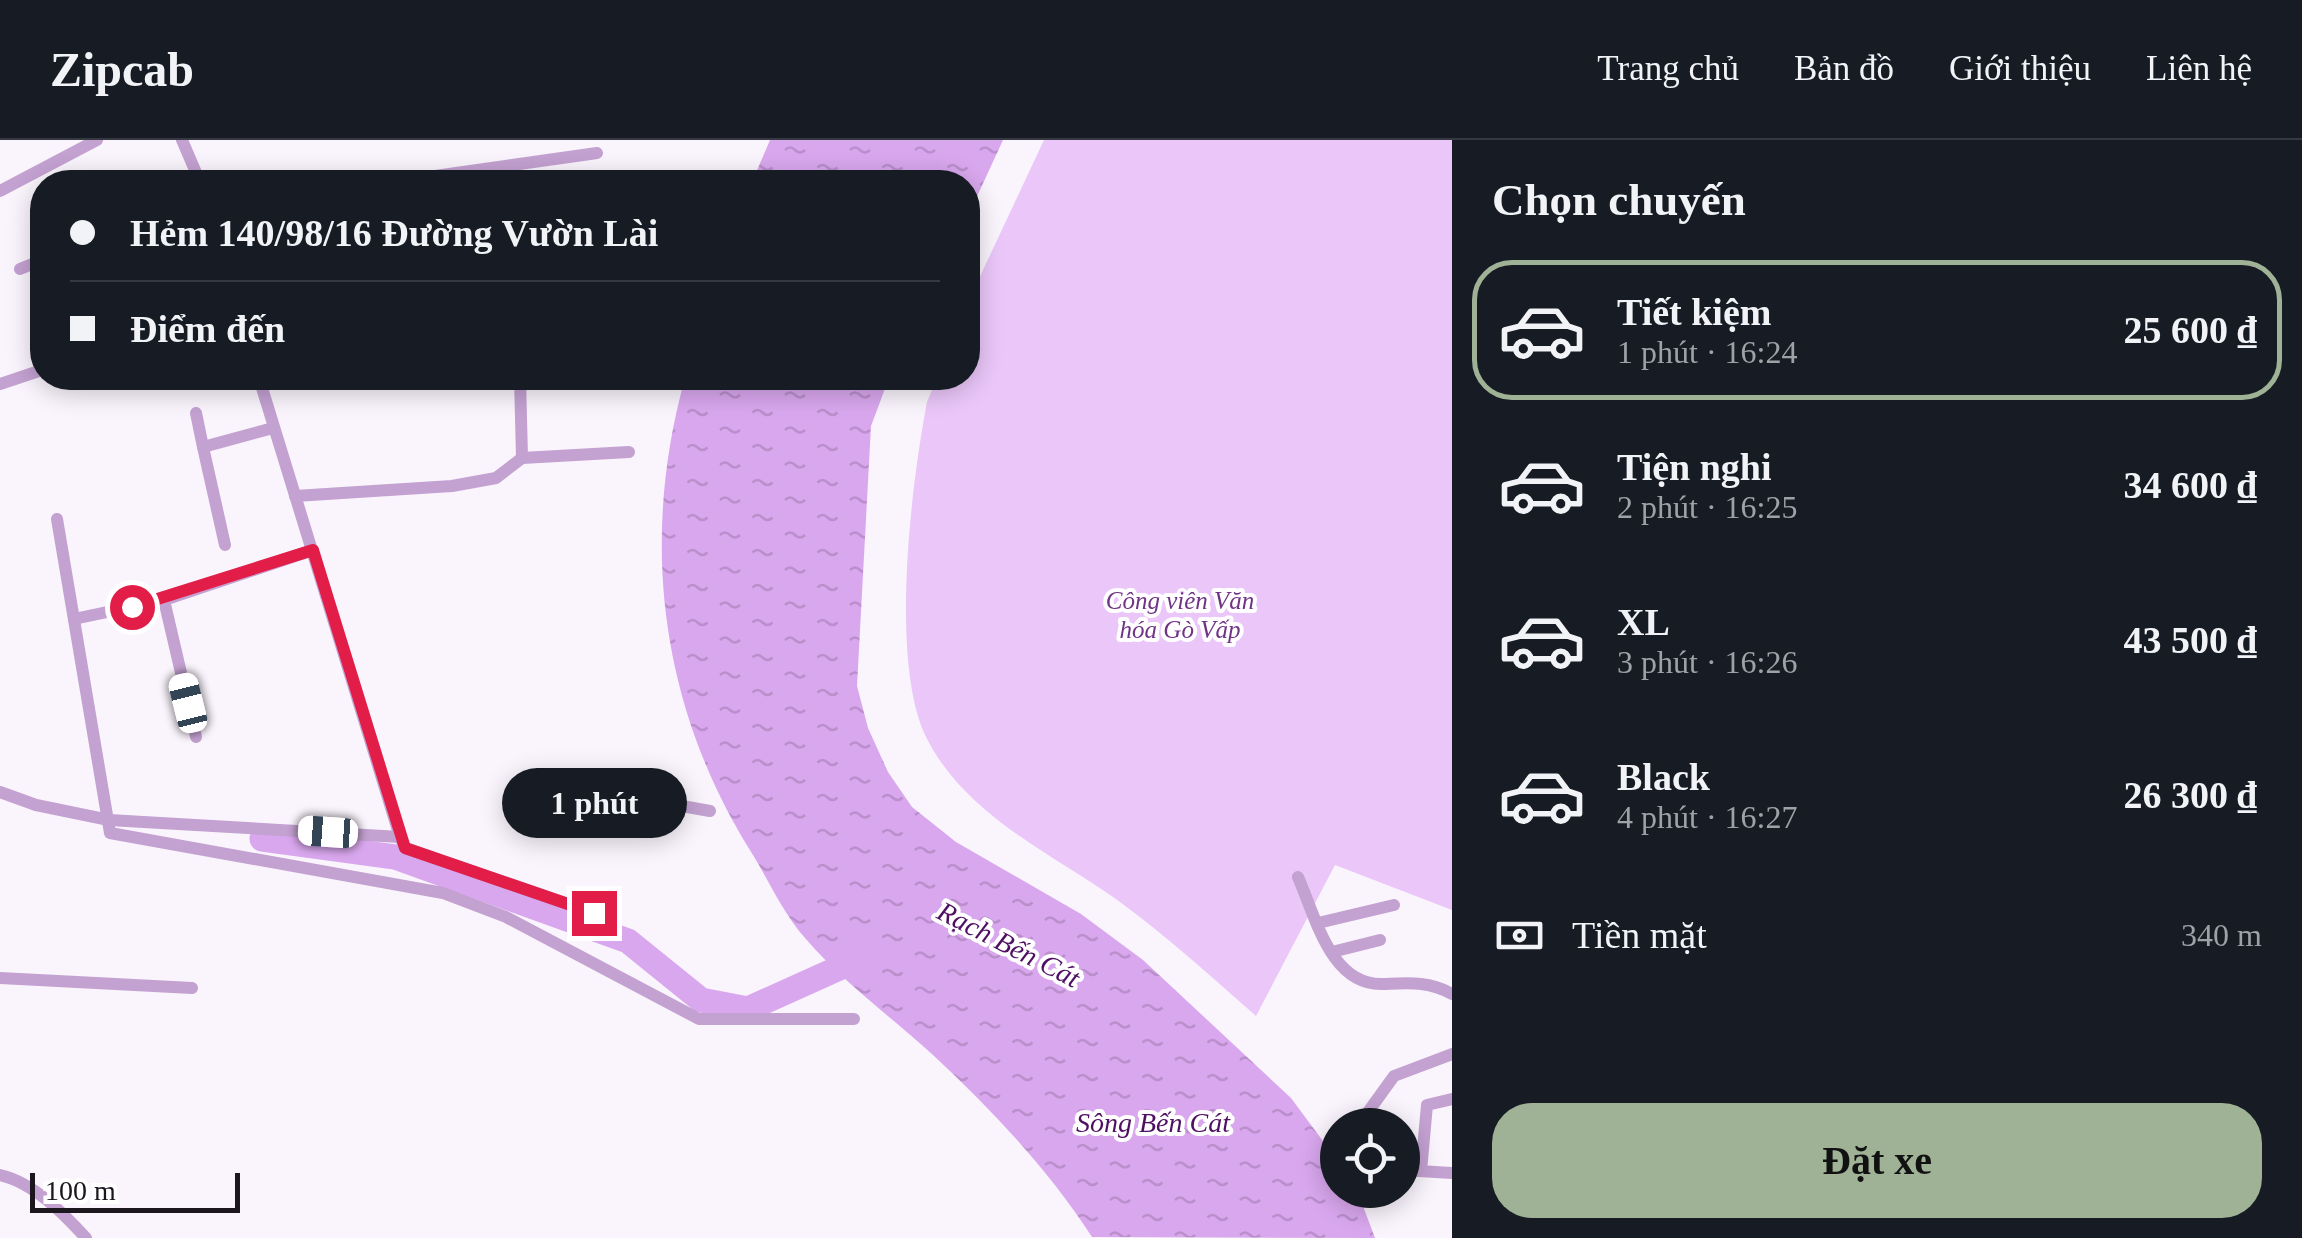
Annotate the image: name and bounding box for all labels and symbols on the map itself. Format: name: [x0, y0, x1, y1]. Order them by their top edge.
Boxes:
route start: [110, 585, 155, 630]
park label: Công viên Văn hóa Gò Vấp: [1106, 587, 1254, 643]
car: [166, 670, 210, 736]
callout: 1 phút: [502, 768, 686, 838]
car: [297, 815, 359, 849]
route end: [572, 891, 617, 936]
water label: Rạch Bến Cát: [932, 895, 1086, 994]
water label: Sông Bến Cát: [1076, 1107, 1231, 1138]
scale bar: [30, 1168, 240, 1212]

